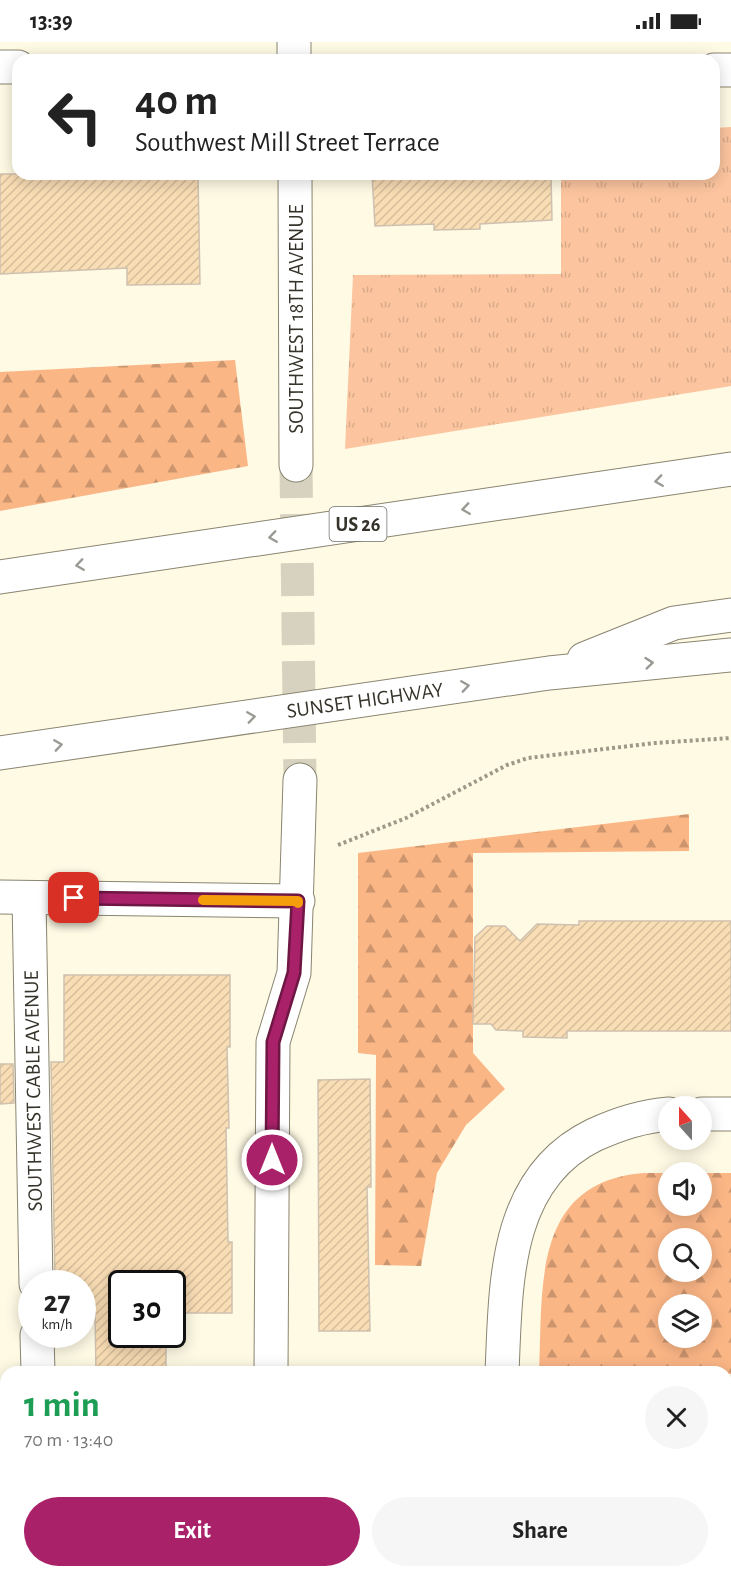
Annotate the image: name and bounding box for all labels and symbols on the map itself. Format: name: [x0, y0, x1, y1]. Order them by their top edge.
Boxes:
street label: SOUTHWEST 18TH AVENUE: [286, 204, 307, 434]
one-way arrow: [654, 474, 663, 486]
one-way arrow: [461, 502, 470, 514]
road number: US 26: [330, 507, 386, 541]
one-way arrow: [268, 530, 277, 542]
one-way arrow: [75, 559, 84, 571]
one-way arrow: [644, 657, 653, 670]
street label: SUNSET HIGHWAY: [285, 679, 445, 722]
one-way arrow: [460, 680, 469, 692]
one-way arrow: [246, 711, 255, 723]
one-way arrow: [53, 739, 62, 751]
pin: [48, 872, 99, 923]
street label: SOUTHWEST CABLE AVENUE: [21, 970, 46, 1212]
north arrow: [658, 1096, 712, 1150]
position arrow: [240, 1128, 304, 1192]
speed limit sign: 30: [108, 1270, 186, 1348]

